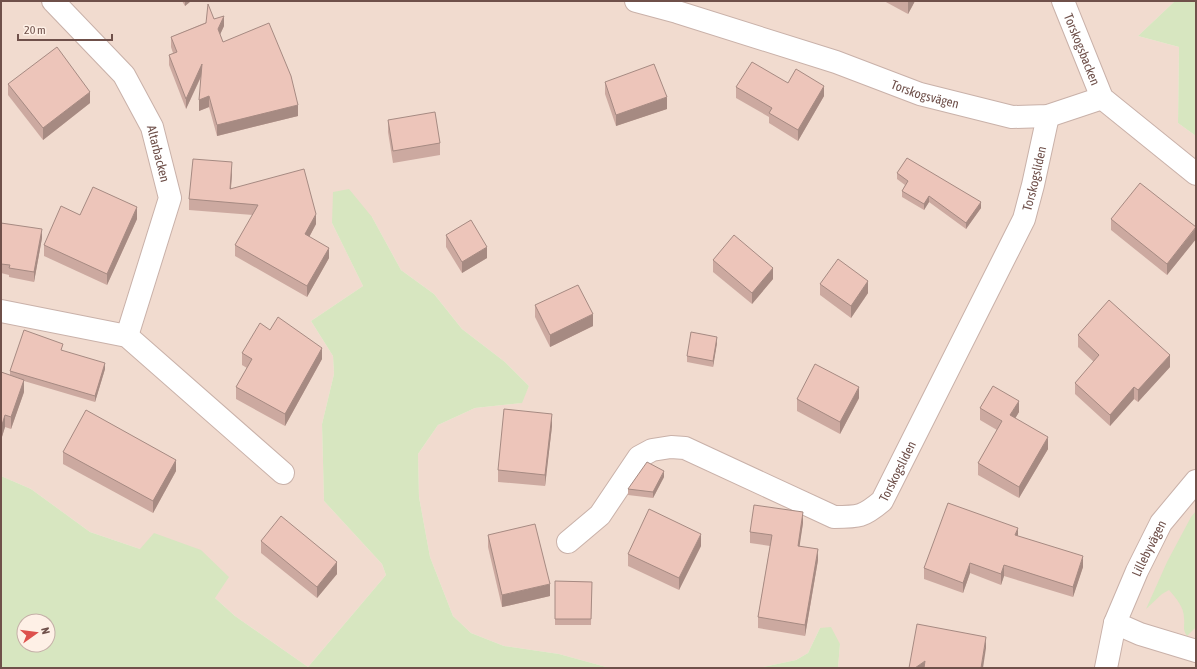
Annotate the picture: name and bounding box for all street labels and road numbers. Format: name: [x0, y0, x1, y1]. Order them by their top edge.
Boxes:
street label: Torskogsbacken: [1061, 11, 1104, 87]
street label: Torskogsvägen: [889, 76, 961, 111]
street label: Altarbacken: [144, 124, 173, 184]
street label: Torskogsliden: [1019, 145, 1049, 212]
street label: Torskogsliden: [876, 438, 919, 504]
street label: Lillebyvägen: [1128, 517, 1169, 578]

